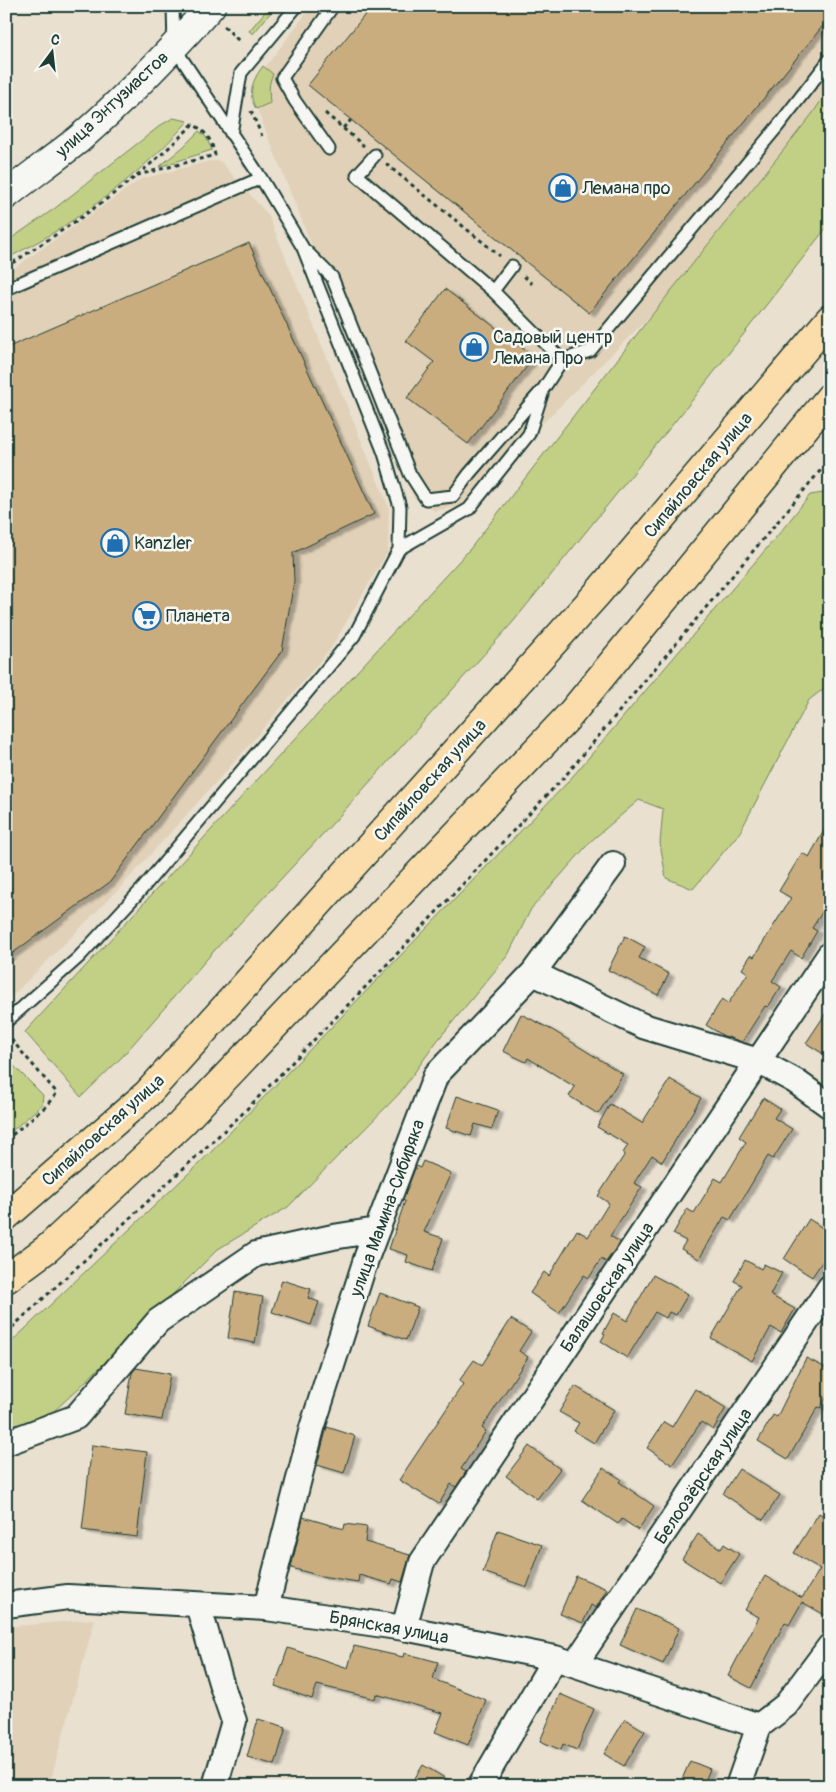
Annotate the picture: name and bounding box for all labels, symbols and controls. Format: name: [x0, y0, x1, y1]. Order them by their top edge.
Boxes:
north arrow: [28, 28, 78, 78]
text: С: [49, 31, 62, 49]
street label: улица Энтузиастов: [50, 46, 174, 163]
shop icon: Лемана про: [548, 173, 578, 203]
place label: Лемана про: [581, 177, 671, 200]
place label: Садовый центр Лемана Про: [492, 326, 613, 370]
shop icon: Садовый центр Лемана Про: [459, 332, 489, 362]
street label: Сипайловская улица: [639, 408, 758, 543]
shop icon: Kanzler: [100, 528, 130, 558]
place label: Kanzler: [134, 532, 192, 555]
supermarket icon: Планета: [132, 601, 162, 631]
place label: Планета: [166, 605, 230, 628]
street label: Сипайловская улица: [369, 714, 492, 846]
street label: Сипайловская улица: [37, 1069, 169, 1192]
street label: улица Мамина-Сибиряка: [344, 1116, 430, 1301]
street label: Балашовская улица: [555, 1218, 660, 1357]
street label: Белоозёрская улица: [649, 1404, 758, 1549]
street label: Брянская улица: [327, 1606, 450, 1649]

